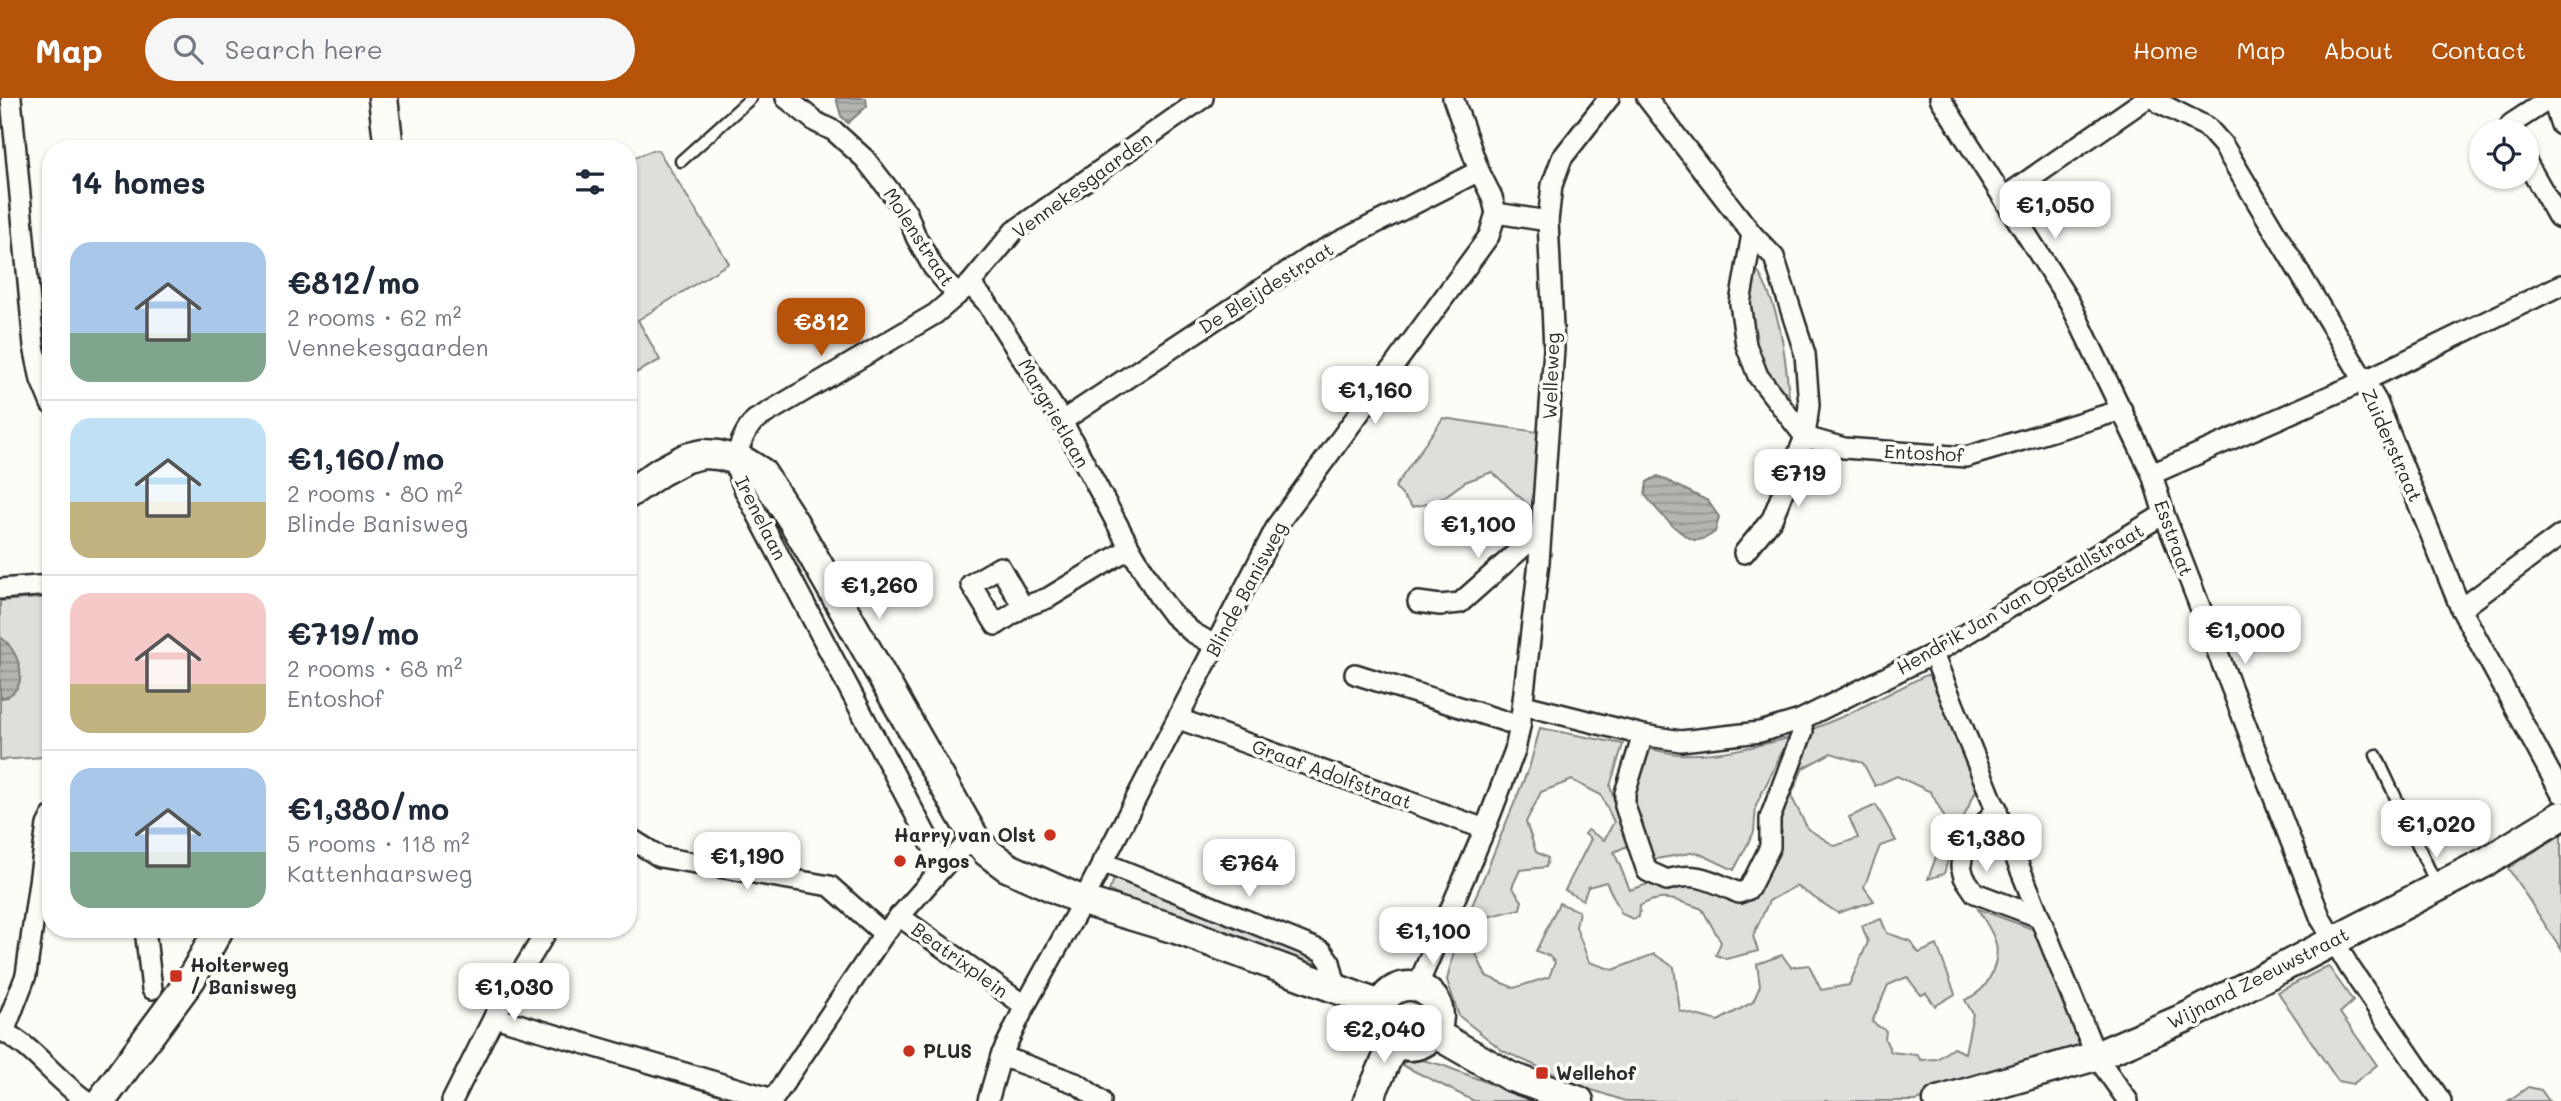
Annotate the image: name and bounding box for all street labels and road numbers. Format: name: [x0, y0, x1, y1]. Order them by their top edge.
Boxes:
street label: Vennekesgaarden: [1007, 126, 1156, 244]
street label: Molenstraat: [878, 183, 961, 291]
street label: De Bleijdestraat: [1194, 236, 1338, 339]
street label: Welleweg: [1536, 332, 1565, 420]
street label: Margrietlaan: [1013, 354, 1096, 472]
street label: Zuiderstraat: [2356, 384, 2429, 505]
street label: Entoshof: [1884, 438, 1965, 467]
street label: Irenelaan: [730, 472, 793, 564]
street label: Esstraat: [2149, 496, 2200, 579]
street label: Blinde Banisweg: [1199, 517, 1292, 661]
street label: Hendrik Jan van Opstallstraat: [1892, 517, 2148, 680]
street label: Graaf Adolfstraat: [1249, 733, 1416, 814]
street label: Beatrixplein: [907, 916, 1014, 1003]
street label: Wijnand Zeeuwstraat: [2163, 921, 2353, 1034]

